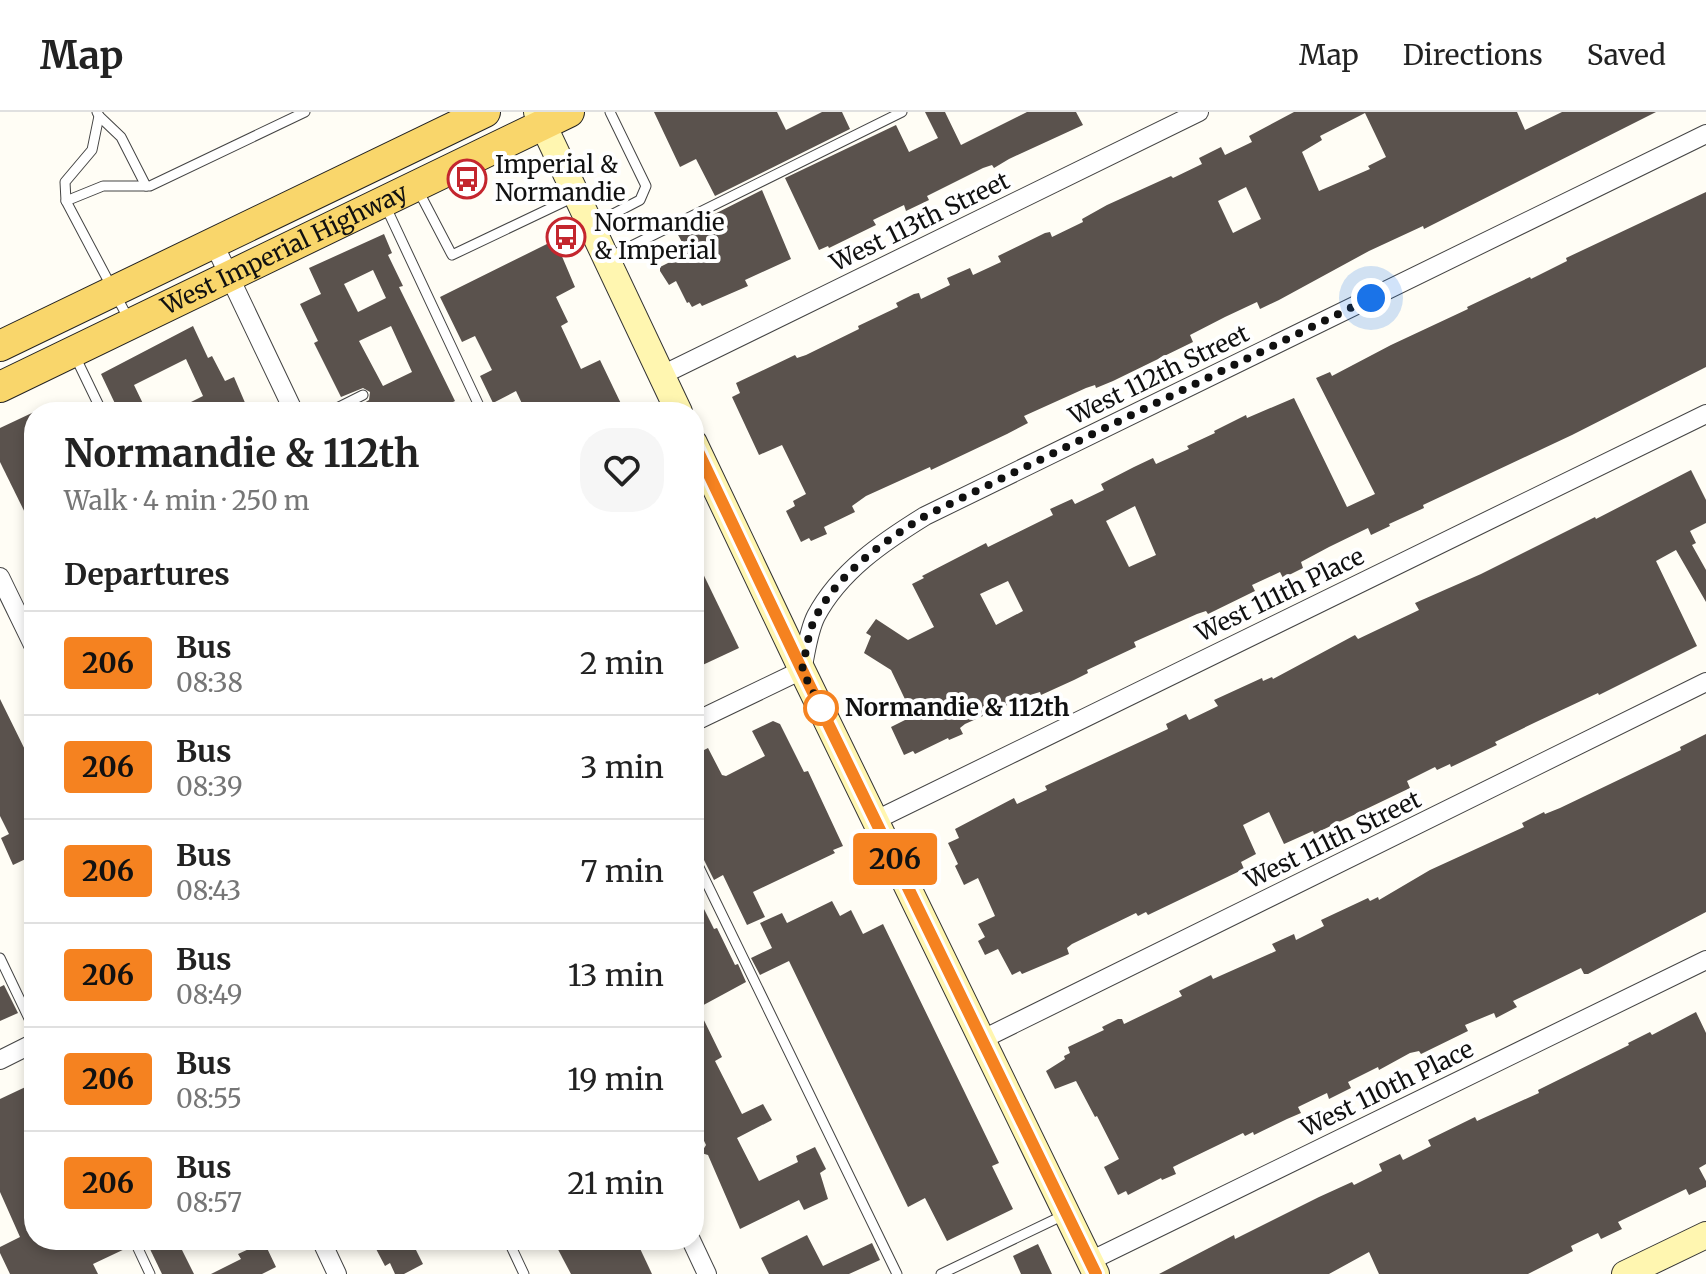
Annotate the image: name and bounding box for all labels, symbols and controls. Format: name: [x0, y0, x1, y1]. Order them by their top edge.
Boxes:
text: Map: [40, 32, 124, 79]
text: Map: [1299, 37, 1359, 73]
text: Directions: [1403, 37, 1543, 73]
text: Saved: [1587, 37, 1666, 73]
place label: Imperial & Normandie: [495, 149, 625, 208]
bus stop icon: Imperial & Normandie: [446, 158, 488, 200]
street label: West 113th Street: [824, 164, 1015, 279]
street label: West Imperial Highway: [155, 176, 413, 322]
place label: Normandie & Imperial: [594, 207, 724, 266]
bus stop icon: Normandie & Imperial: [545, 216, 587, 258]
your location: [1351, 278, 1391, 318]
street label: West 112th Street: [1063, 317, 1254, 432]
button: heart: [580, 428, 664, 512]
text: Normandie & 112th: [64, 430, 419, 477]
text: Walk · 4 min · 250 m: [64, 484, 310, 517]
street label: West 111th Place: [1190, 540, 1369, 649]
text: Departures: [64, 555, 230, 593]
text: Bus: [176, 628, 232, 666]
text: 2 min: [580, 644, 664, 682]
text: 206: [82, 645, 134, 681]
text: 08:38: [176, 666, 243, 699]
marker: Normandie & 112th: [804, 691, 838, 725]
place label: Normandie & 112th: [845, 692, 1069, 723]
text: Bus: [176, 732, 232, 770]
text: 3 min: [580, 748, 664, 786]
text: 206: [82, 749, 134, 785]
text: 08:39: [176, 770, 243, 803]
street label: West 111th Street: [1239, 783, 1426, 896]
line badge: 206: [849, 833, 941, 885]
text: Bus: [176, 836, 232, 874]
text: 206: [869, 841, 921, 877]
text: 7 min: [580, 852, 664, 890]
text: 206: [82, 853, 134, 889]
text: 08:43: [176, 874, 241, 907]
text: Bus: [176, 940, 232, 978]
text: 13 min: [568, 956, 664, 994]
text: 206: [82, 957, 134, 993]
text: 08:49: [176, 978, 243, 1011]
street label: West 110th Place: [1294, 1033, 1478, 1144]
text: Bus: [176, 1044, 232, 1082]
text: 19 min: [567, 1060, 664, 1098]
text: 206: [82, 1061, 134, 1097]
text: 08:55: [176, 1082, 242, 1115]
text: Bus: [176, 1148, 232, 1186]
text: 21 min: [567, 1164, 664, 1202]
text: 206: [82, 1165, 134, 1201]
text: 08:57: [176, 1186, 242, 1219]

